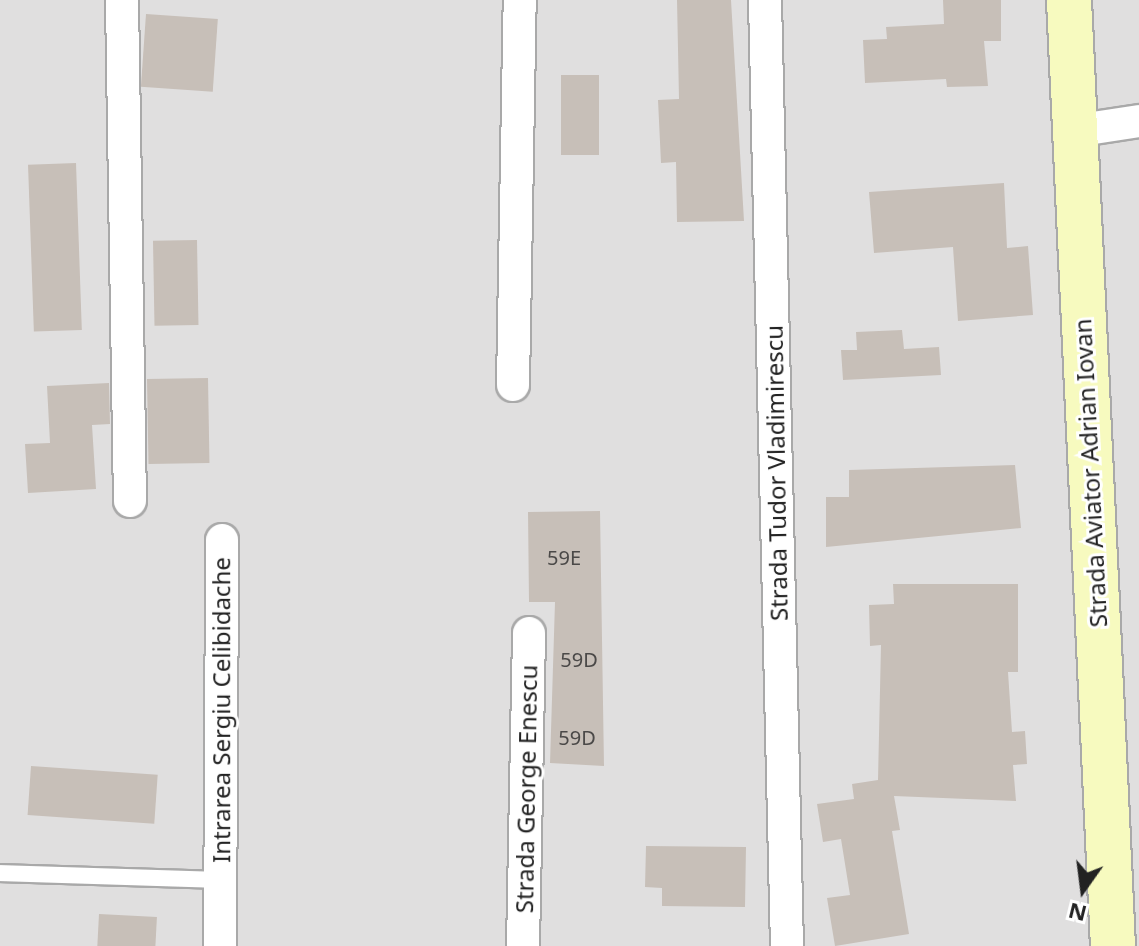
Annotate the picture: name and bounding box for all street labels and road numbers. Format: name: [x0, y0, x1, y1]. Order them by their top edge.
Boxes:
street label: Strada Aviator Adrian Iovan: [1068, 318, 1112, 628]
street label: Strada Tudor Vladimirescu: [759, 325, 793, 621]
street label: Intrarea Sergiu Celibidache: [207, 557, 235, 863]
street label: Strada George Enescu: [509, 665, 543, 913]

